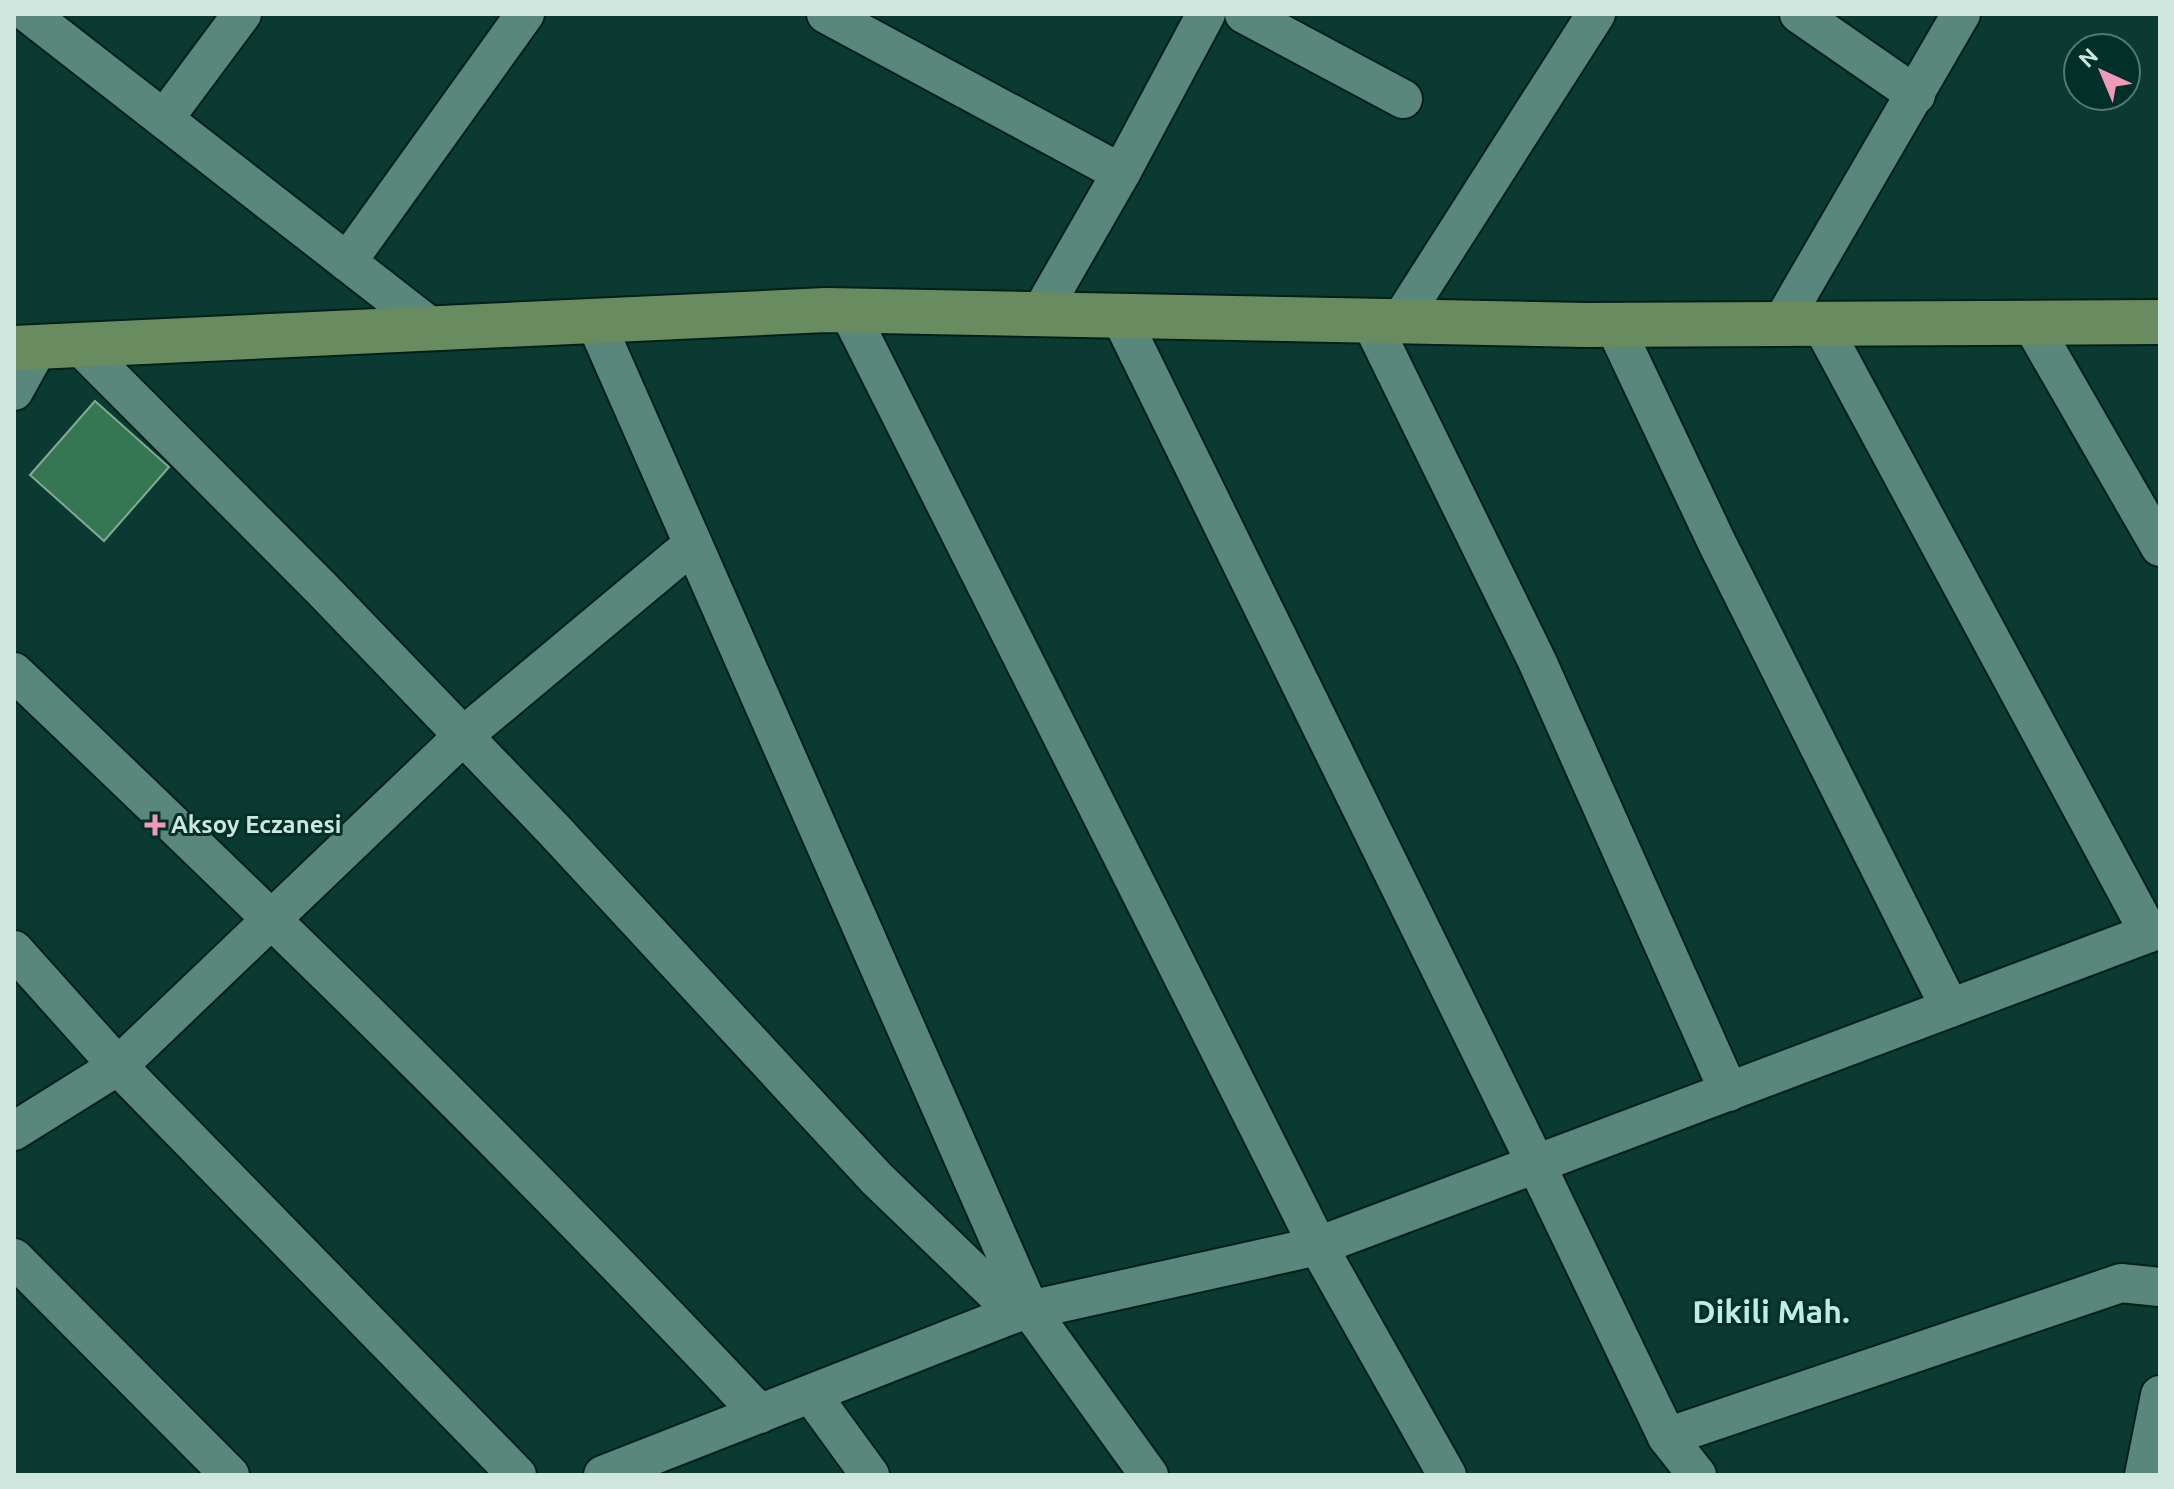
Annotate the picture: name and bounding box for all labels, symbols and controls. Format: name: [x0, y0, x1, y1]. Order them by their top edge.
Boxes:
north arrow: [2062, 32, 2142, 112]
text: N: [2073, 43, 2102, 72]
place label: Aksoy Eczanesi: [171, 811, 342, 838]
marker: Aksoy Eczanesi: [146, 816, 164, 834]
district label: Dikili Mah.: [1692, 1293, 1850, 1329]

